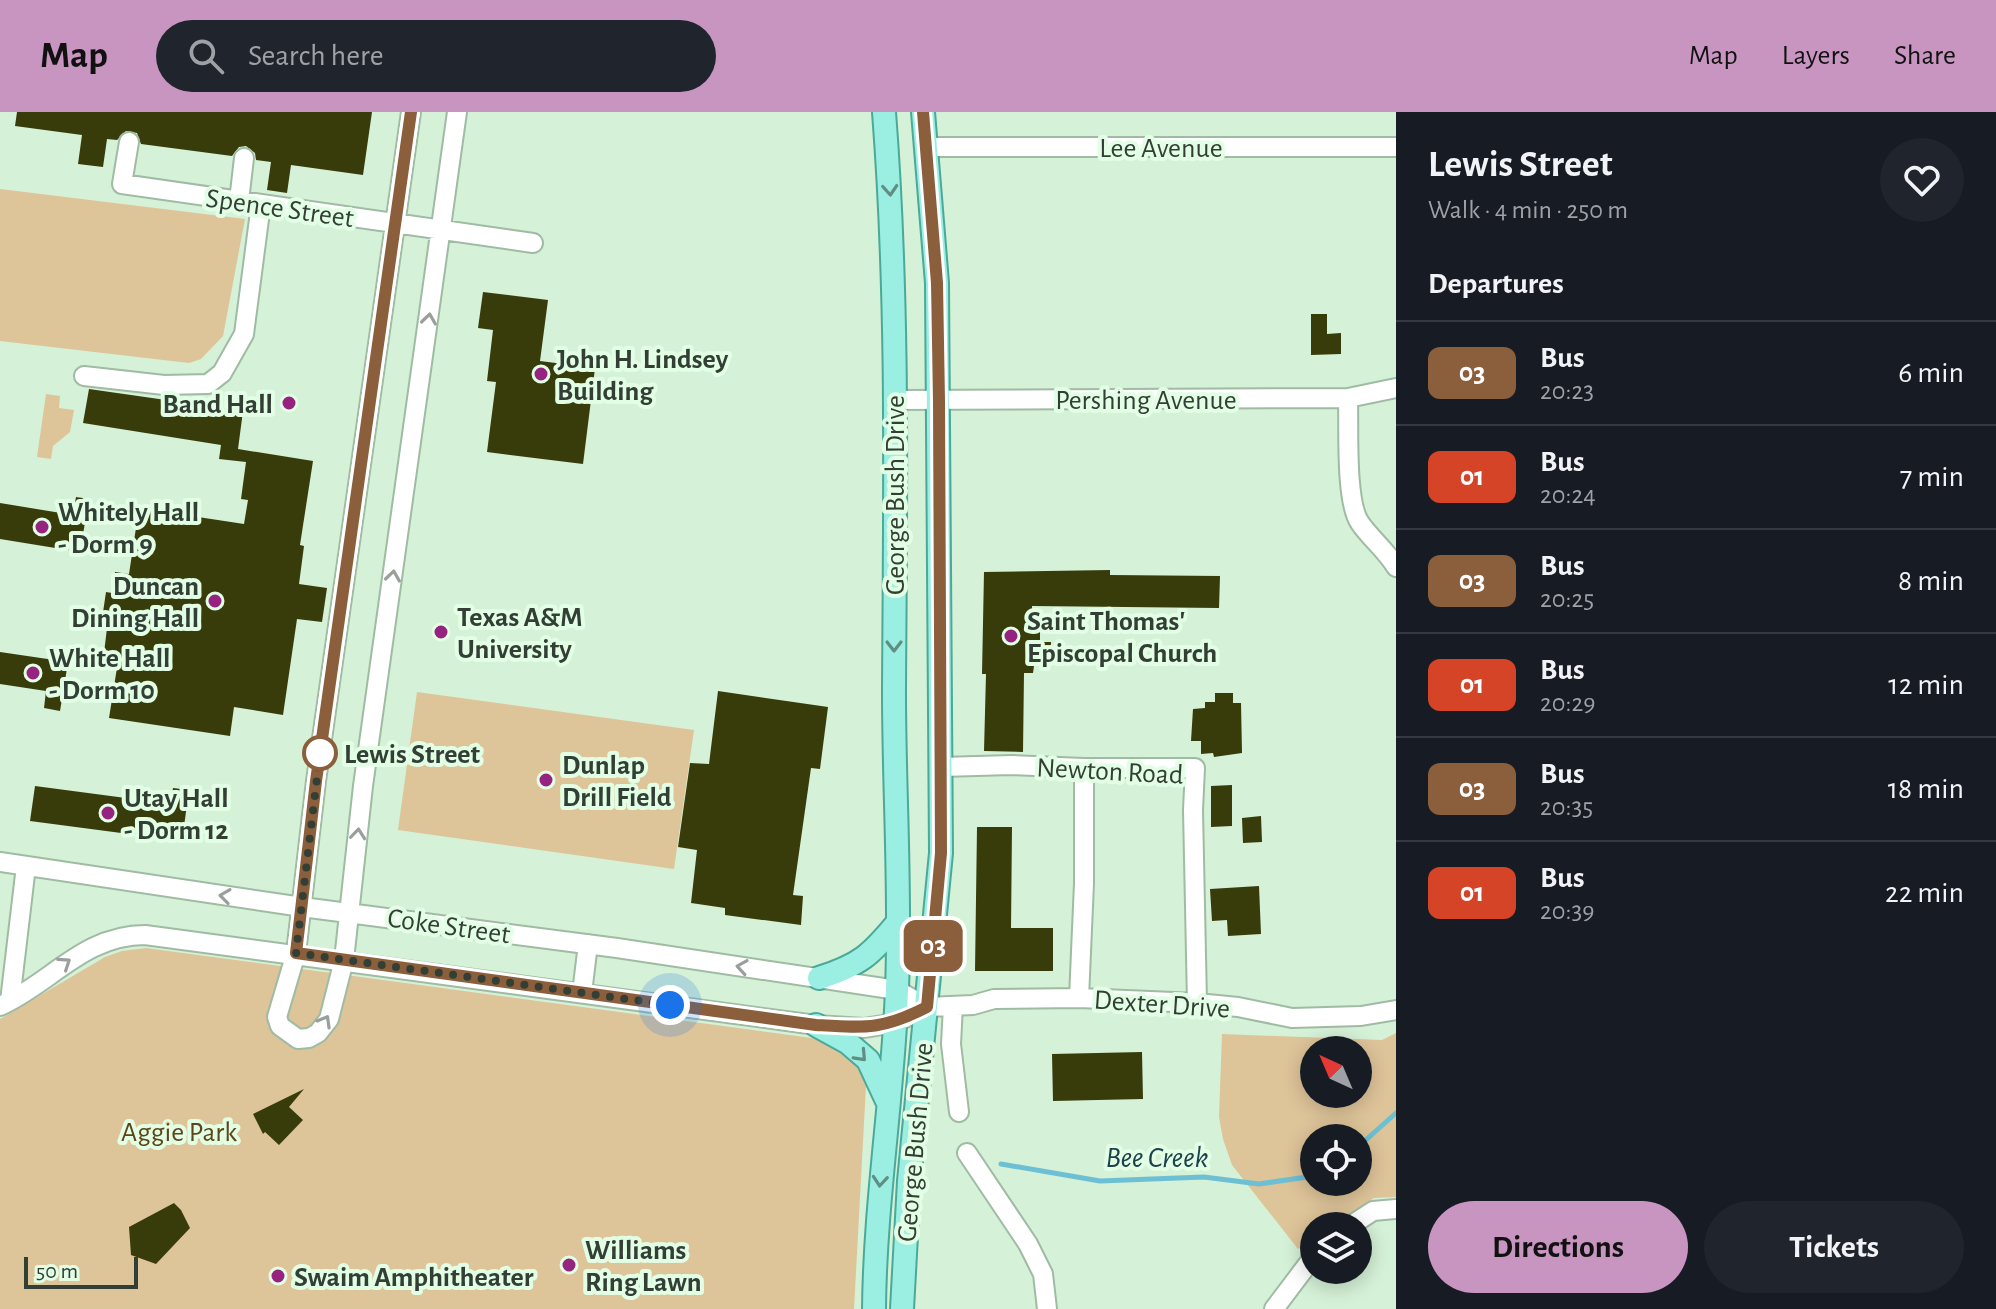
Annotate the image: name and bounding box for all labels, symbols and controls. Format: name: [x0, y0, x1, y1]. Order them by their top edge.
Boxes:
search box: [156, 20, 716, 92]
icon: search: [184, 34, 228, 78]
text: Map: [40, 37, 108, 75]
text: Search here: [248, 41, 384, 71]
text: Map: [1689, 42, 1738, 70]
text: Layers: [1782, 42, 1850, 70]
text: Share: [1894, 42, 1956, 70]
street label: Lee Avenue: [1099, 135, 1223, 163]
button: heart: [1880, 138, 1964, 222]
text: Lewis Street: [1428, 146, 1613, 184]
one-way arrow: [881, 184, 898, 197]
street label: Spence Street: [204, 185, 356, 233]
text: Walk · 4 min · 250 m: [1428, 197, 1628, 223]
text: Departures: [1428, 269, 1564, 299]
one-way arrow: [420, 312, 437, 325]
text: Bus: [1540, 343, 1585, 373]
place label: John H. Lindsey Building: [557, 346, 729, 406]
text: 6 min: [1898, 358, 1964, 388]
text: 03: [1459, 359, 1485, 387]
marker: John H. Lindsey Building: [532, 365, 550, 383]
text: 20:23: [1540, 378, 1594, 404]
street label: Pershing Avenue: [1055, 387, 1237, 415]
place label: Band Hall: [162, 391, 273, 419]
marker: Band Hall: [280, 394, 298, 412]
street label: George Bush Drive: [882, 395, 910, 595]
text: Bus: [1540, 447, 1585, 477]
text: 7 min: [1900, 462, 1964, 492]
text: 01: [1460, 463, 1484, 491]
text: 20:24: [1540, 482, 1596, 508]
place label: Whitely Hall - Dorm 9: [58, 499, 199, 559]
marker: Whitely Hall - Dorm 9: [33, 518, 51, 536]
text: Bus: [1540, 551, 1585, 581]
text: 8 min: [1898, 566, 1964, 596]
text: 03: [1459, 567, 1485, 595]
one-way arrow: [384, 569, 401, 583]
place label: Duncan Dining Hall: [71, 573, 199, 633]
text: 20:25: [1540, 586, 1594, 612]
marker: Duncan Dining Hall: [206, 592, 224, 610]
place label: Texas A&M University: [457, 604, 582, 664]
place label: Saint Thomas' Episcopal Church: [1027, 608, 1217, 668]
marker: Texas A&M University: [432, 623, 450, 641]
marker: Saint Thomas' Episcopal Church: [1002, 627, 1020, 645]
one-way arrow: [885, 640, 903, 653]
place label: White Hall - Dorm 10: [49, 645, 170, 705]
text: Bus: [1540, 655, 1585, 685]
marker: White Hall - Dorm 10: [24, 664, 42, 682]
text: 12 min: [1888, 670, 1964, 700]
text: 01: [1460, 671, 1484, 699]
text: 20:29: [1540, 690, 1596, 716]
marker: Lewis Street: [303, 736, 337, 770]
place label: Lewis Street: [344, 741, 481, 769]
place label: Dunlap Drill Field: [562, 752, 672, 812]
street label: Newton Road: [1036, 754, 1184, 790]
text: Bus: [1540, 759, 1585, 789]
marker: Dunlap Drill Field: [537, 771, 555, 789]
text: 18 min: [1888, 774, 1964, 804]
text: 03: [1459, 775, 1485, 803]
place label: Utay Hall - Dorm 12: [124, 785, 229, 845]
text: 20:35: [1540, 794, 1593, 820]
marker: Utay Hall - Dorm 12: [99, 804, 117, 822]
one-way arrow: [350, 827, 367, 840]
text: Bus: [1540, 863, 1585, 893]
text: 22 min: [1885, 878, 1964, 908]
text: 01: [1460, 879, 1484, 907]
one-way arrow: [218, 888, 232, 905]
text: 20:39: [1540, 898, 1594, 924]
street label: Coke Street: [386, 905, 512, 949]
line badge: 03: [897, 920, 969, 972]
text: 03: [920, 932, 946, 960]
one-way arrow: [56, 958, 71, 973]
one-way arrow: [735, 959, 748, 976]
your location: [650, 985, 690, 1025]
street label: Dexter Drive: [1093, 986, 1231, 1024]
one-way arrow: [315, 1016, 330, 1030]
north arrow: [1300, 1036, 1372, 1108]
map controls: [1300, 1036, 1372, 1284]
street label: George Bush Drive: [893, 1041, 939, 1243]
one-way arrow: [852, 1046, 866, 1061]
park label: Aggie Park: [121, 1119, 237, 1147]
button: locate: [1300, 1124, 1372, 1196]
water label: Bee Creek: [1106, 1143, 1209, 1173]
one-way arrow: [872, 1175, 889, 1188]
button: Directions: [1428, 1201, 1688, 1293]
button: Tickets: [1704, 1201, 1964, 1293]
button: layers: [1300, 1212, 1372, 1284]
place label: Williams Ring Lawn: [585, 1237, 702, 1297]
scale bar: [24, 1253, 138, 1289]
marker: Williams Ring Lawn: [560, 1256, 578, 1274]
text: 50 m: [36, 1260, 78, 1282]
place label: Swaim Amphitheater: [294, 1264, 534, 1292]
marker: Swaim Amphitheater: [269, 1267, 287, 1285]

